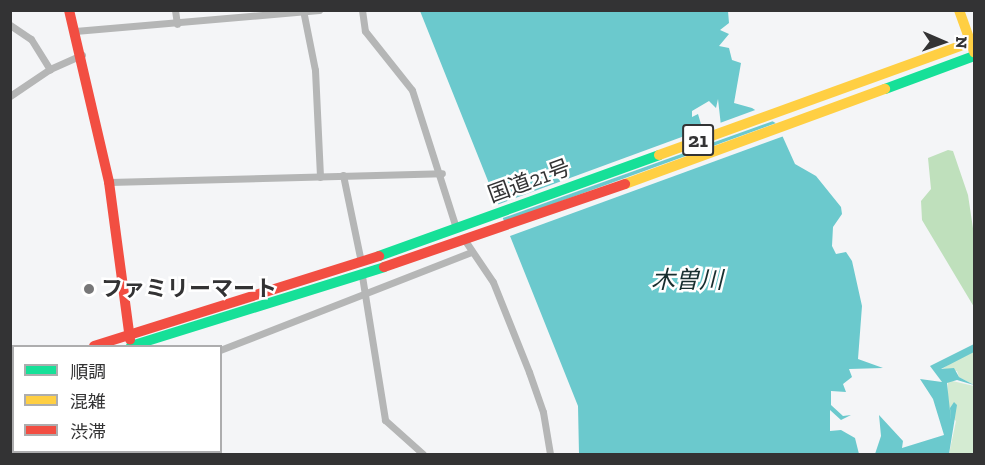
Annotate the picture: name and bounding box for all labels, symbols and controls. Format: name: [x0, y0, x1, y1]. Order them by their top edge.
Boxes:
north arrow: [913, 12, 973, 72]
text: N: [952, 36, 971, 49]
road number: 21: [682, 122, 714, 158]
street label: 国道21号: [484, 154, 574, 208]
water label: 木曽川: [651, 266, 723, 294]
place label: ファミリーマート: [101, 276, 277, 302]
marker: ファミリーマート: [82, 282, 96, 296]
legend: [12, 345, 222, 453]
text: 順調: [70, 361, 106, 383]
text: 混雑: [70, 391, 106, 413]
text: 渋滞: [70, 421, 106, 443]

